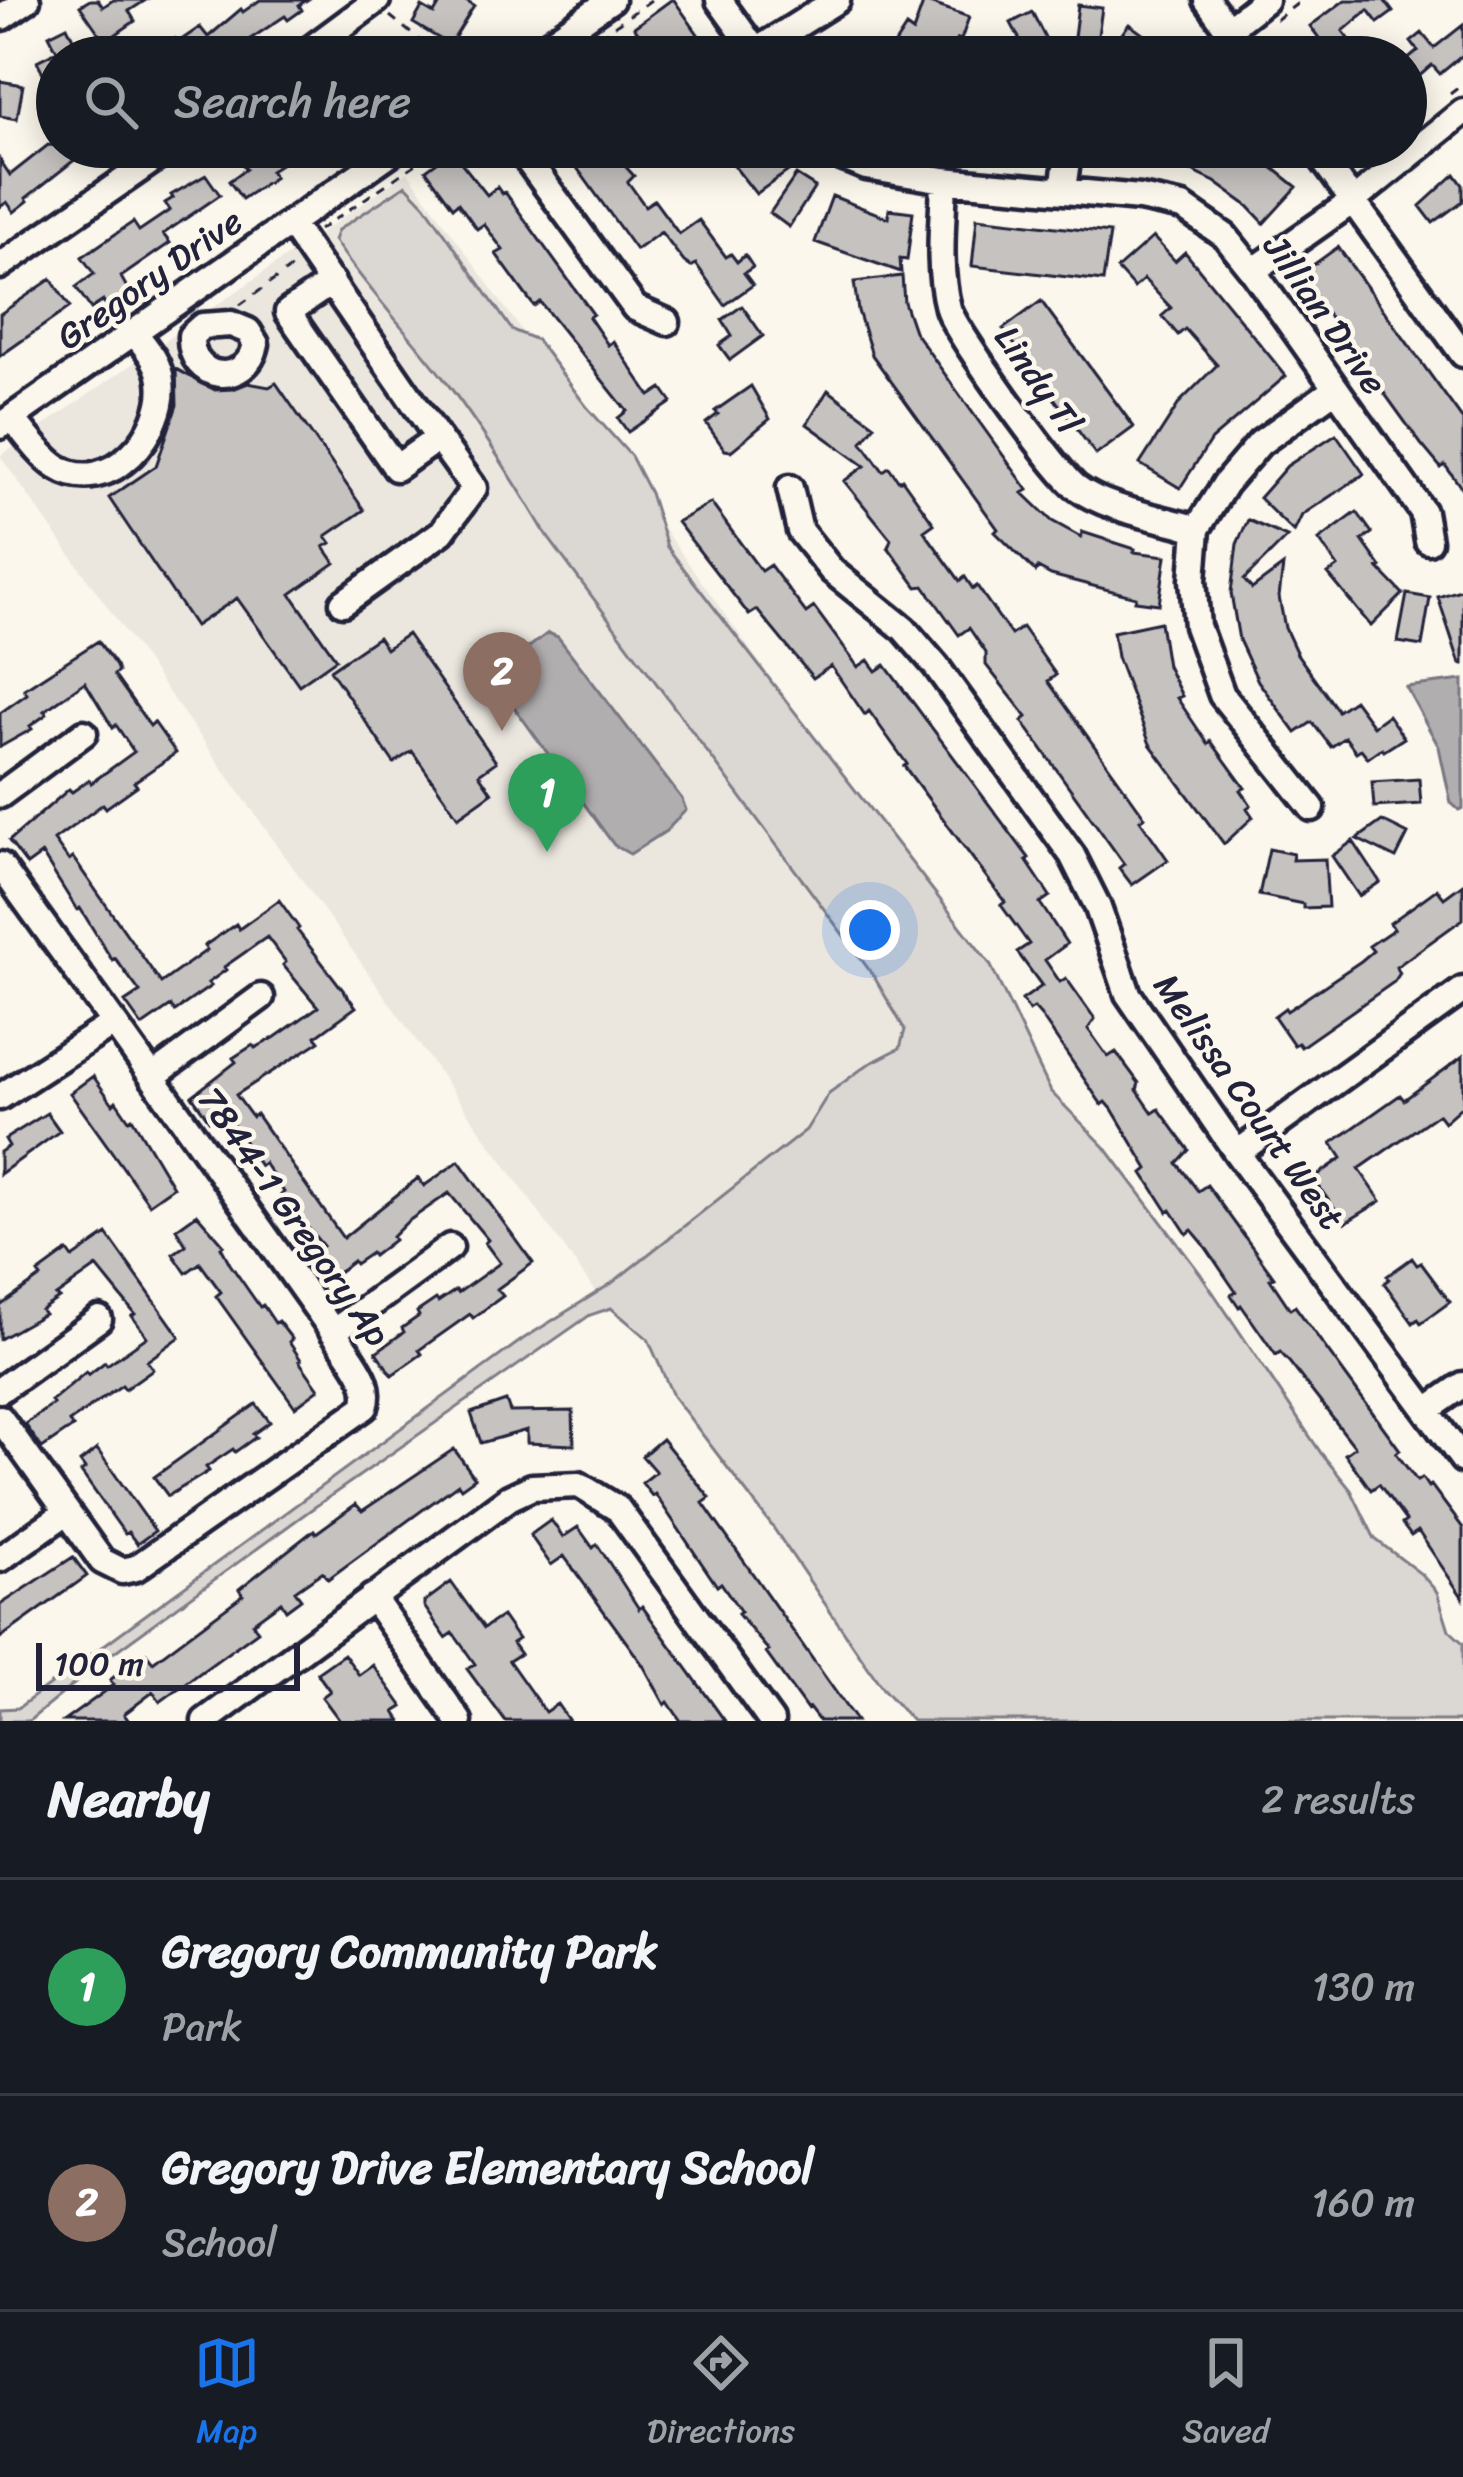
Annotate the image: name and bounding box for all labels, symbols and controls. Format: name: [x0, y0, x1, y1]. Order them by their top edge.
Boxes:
search box: [36, 36, 1427, 168]
text: Search here: [174, 62, 411, 142]
icon: search: [78, 69, 144, 135]
street label: Gregory Drive: [43, 191, 257, 367]
street label: Jillian Drive: [1245, 219, 1405, 409]
street label: Lindy Tl: [977, 311, 1100, 449]
pin: 2: [463, 632, 541, 731]
pin: 1: [508, 753, 586, 852]
your location: [840, 900, 900, 960]
street label: Melissa Court West: [1136, 959, 1362, 1244]
street label: 7844-1 Gregory Ap: [180, 1073, 408, 1360]
text: 100 m: [54, 1635, 144, 1693]
scale bar: [36, 1637, 300, 1690]
text: Nearby: [48, 1754, 209, 1844]
text: 2 results: [1261, 1765, 1415, 1834]
text: Gregory Community Park: [162, 1912, 658, 1992]
text: 1: [79, 1952, 95, 2021]
text: 130 m: [1312, 1952, 1415, 2021]
text: Park: [162, 1992, 242, 2061]
text: Gregory Drive Elementary School: [162, 2128, 814, 2208]
text: 2: [76, 2168, 98, 2237]
text: 160 m: [1311, 2168, 1415, 2237]
text: School: [162, 2208, 277, 2277]
tab: Map: [194, 2330, 260, 2460]
tab: Directions: [647, 2330, 795, 2460]
tab: Saved: [1182, 2330, 1269, 2460]

